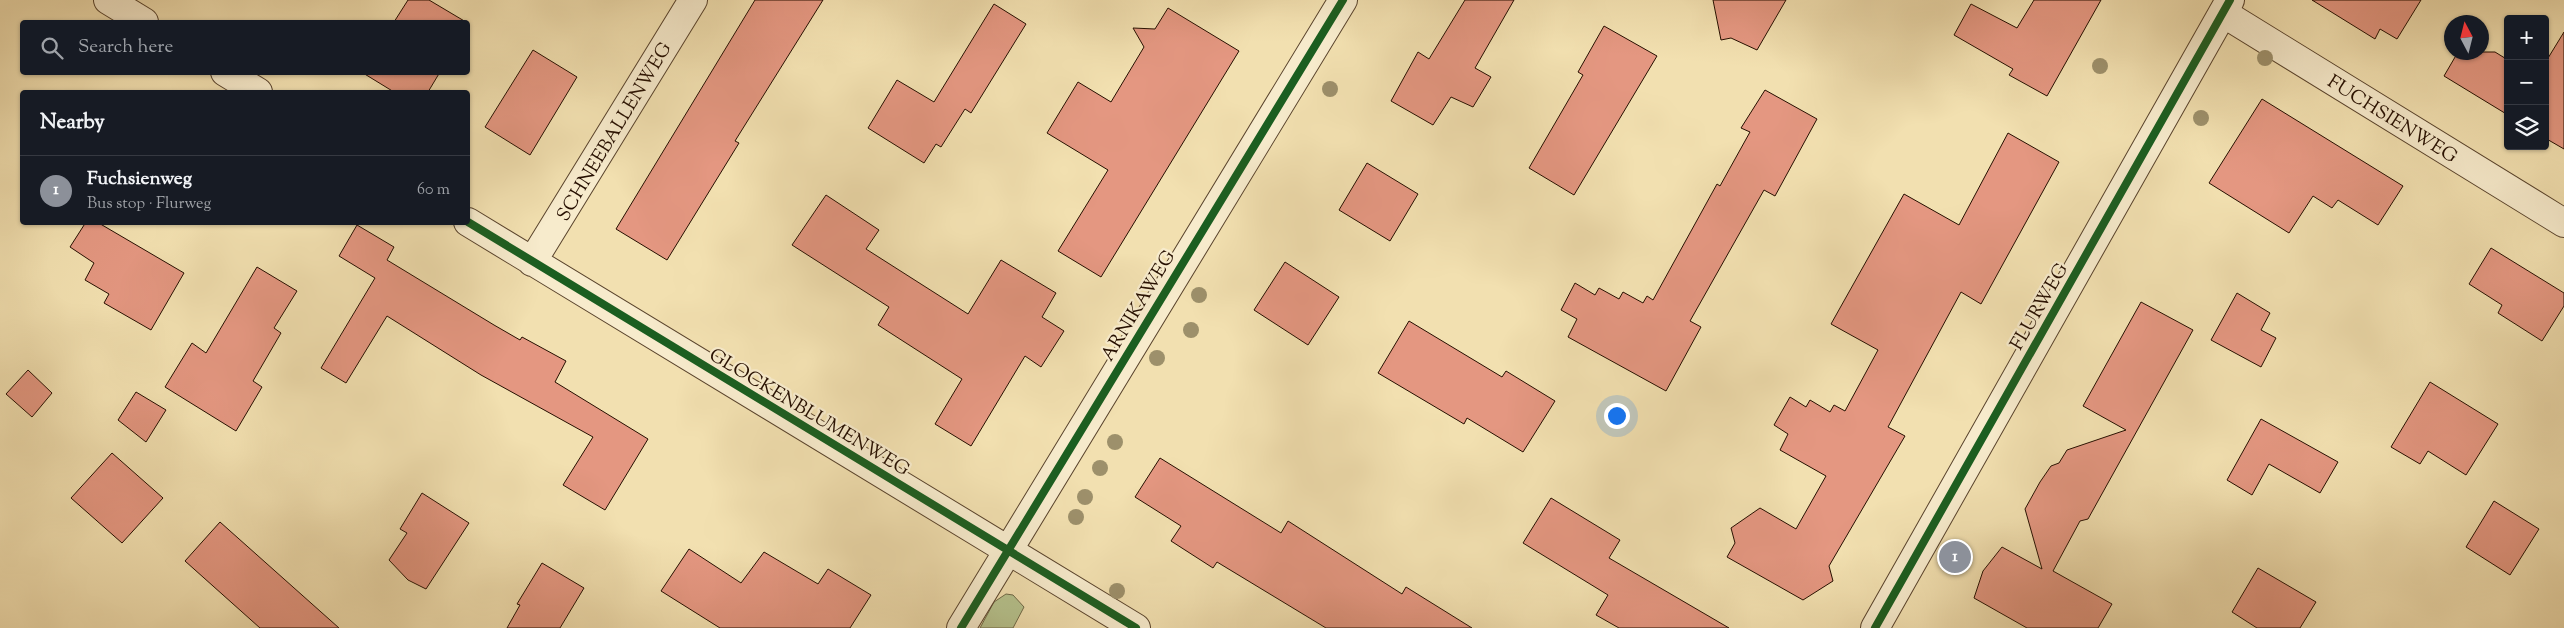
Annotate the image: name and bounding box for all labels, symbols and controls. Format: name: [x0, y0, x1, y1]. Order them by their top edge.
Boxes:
north arrow: [2444, 15, 2489, 60]
map controls: [2504, 15, 2549, 150]
button: +: [2504, 15, 2549, 60]
search box: [20, 20, 470, 75]
icon: search: [38, 34, 66, 62]
text: Search here: [78, 34, 173, 61]
street label: SCHNEEBALLENWEG: [551, 38, 679, 227]
button: −: [2504, 60, 2549, 105]
street label: FUCHSIENWEG: [2321, 69, 2462, 171]
button: layers: [2504, 105, 2549, 150]
text: Nearby: [40, 108, 105, 138]
text: Fuchsienweg: [87, 166, 192, 193]
text: 1: [53, 179, 59, 202]
text: 60 m: [417, 179, 450, 202]
text: Bus stop · Flurweg: [87, 193, 211, 216]
street label: ARNIKAWEG: [1095, 246, 1183, 367]
street label: FLURWEG: [2004, 259, 2076, 356]
street label: GLOCKENBLUMENWEG: [703, 342, 914, 484]
your location: [1604, 403, 1630, 429]
pin: 1: [1939, 538, 1971, 576]

